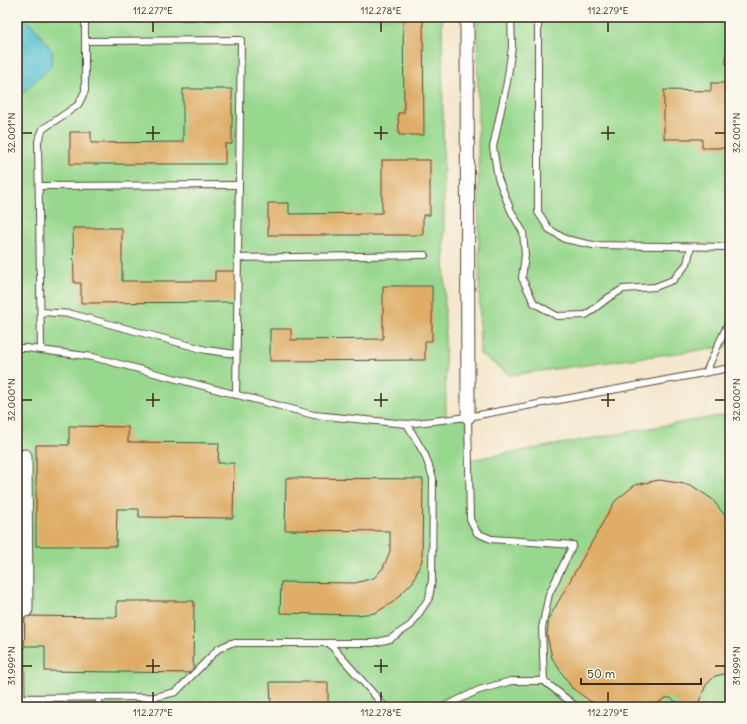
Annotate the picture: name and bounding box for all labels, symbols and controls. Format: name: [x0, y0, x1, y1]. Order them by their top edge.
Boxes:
text: 112.277°E: [133, 4, 173, 17]
text: 112.278°E: [361, 4, 402, 17]
text: 112.279°E: [588, 4, 629, 17]
text: 32.001°N: [5, 113, 18, 153]
text: 32.001°N: [730, 113, 743, 153]
text: 32.000°N: [5, 378, 18, 422]
text: 32.000°N: [730, 378, 743, 422]
text: 31.999°N: [5, 646, 18, 686]
text: 31.999°N: [730, 646, 743, 686]
scale bar: [581, 660, 701, 686]
text: 50 m: [587, 666, 616, 681]
text: 112.277°E: [133, 706, 173, 719]
text: 112.278°E: [361, 706, 402, 719]
text: 112.279°E: [588, 706, 629, 719]

